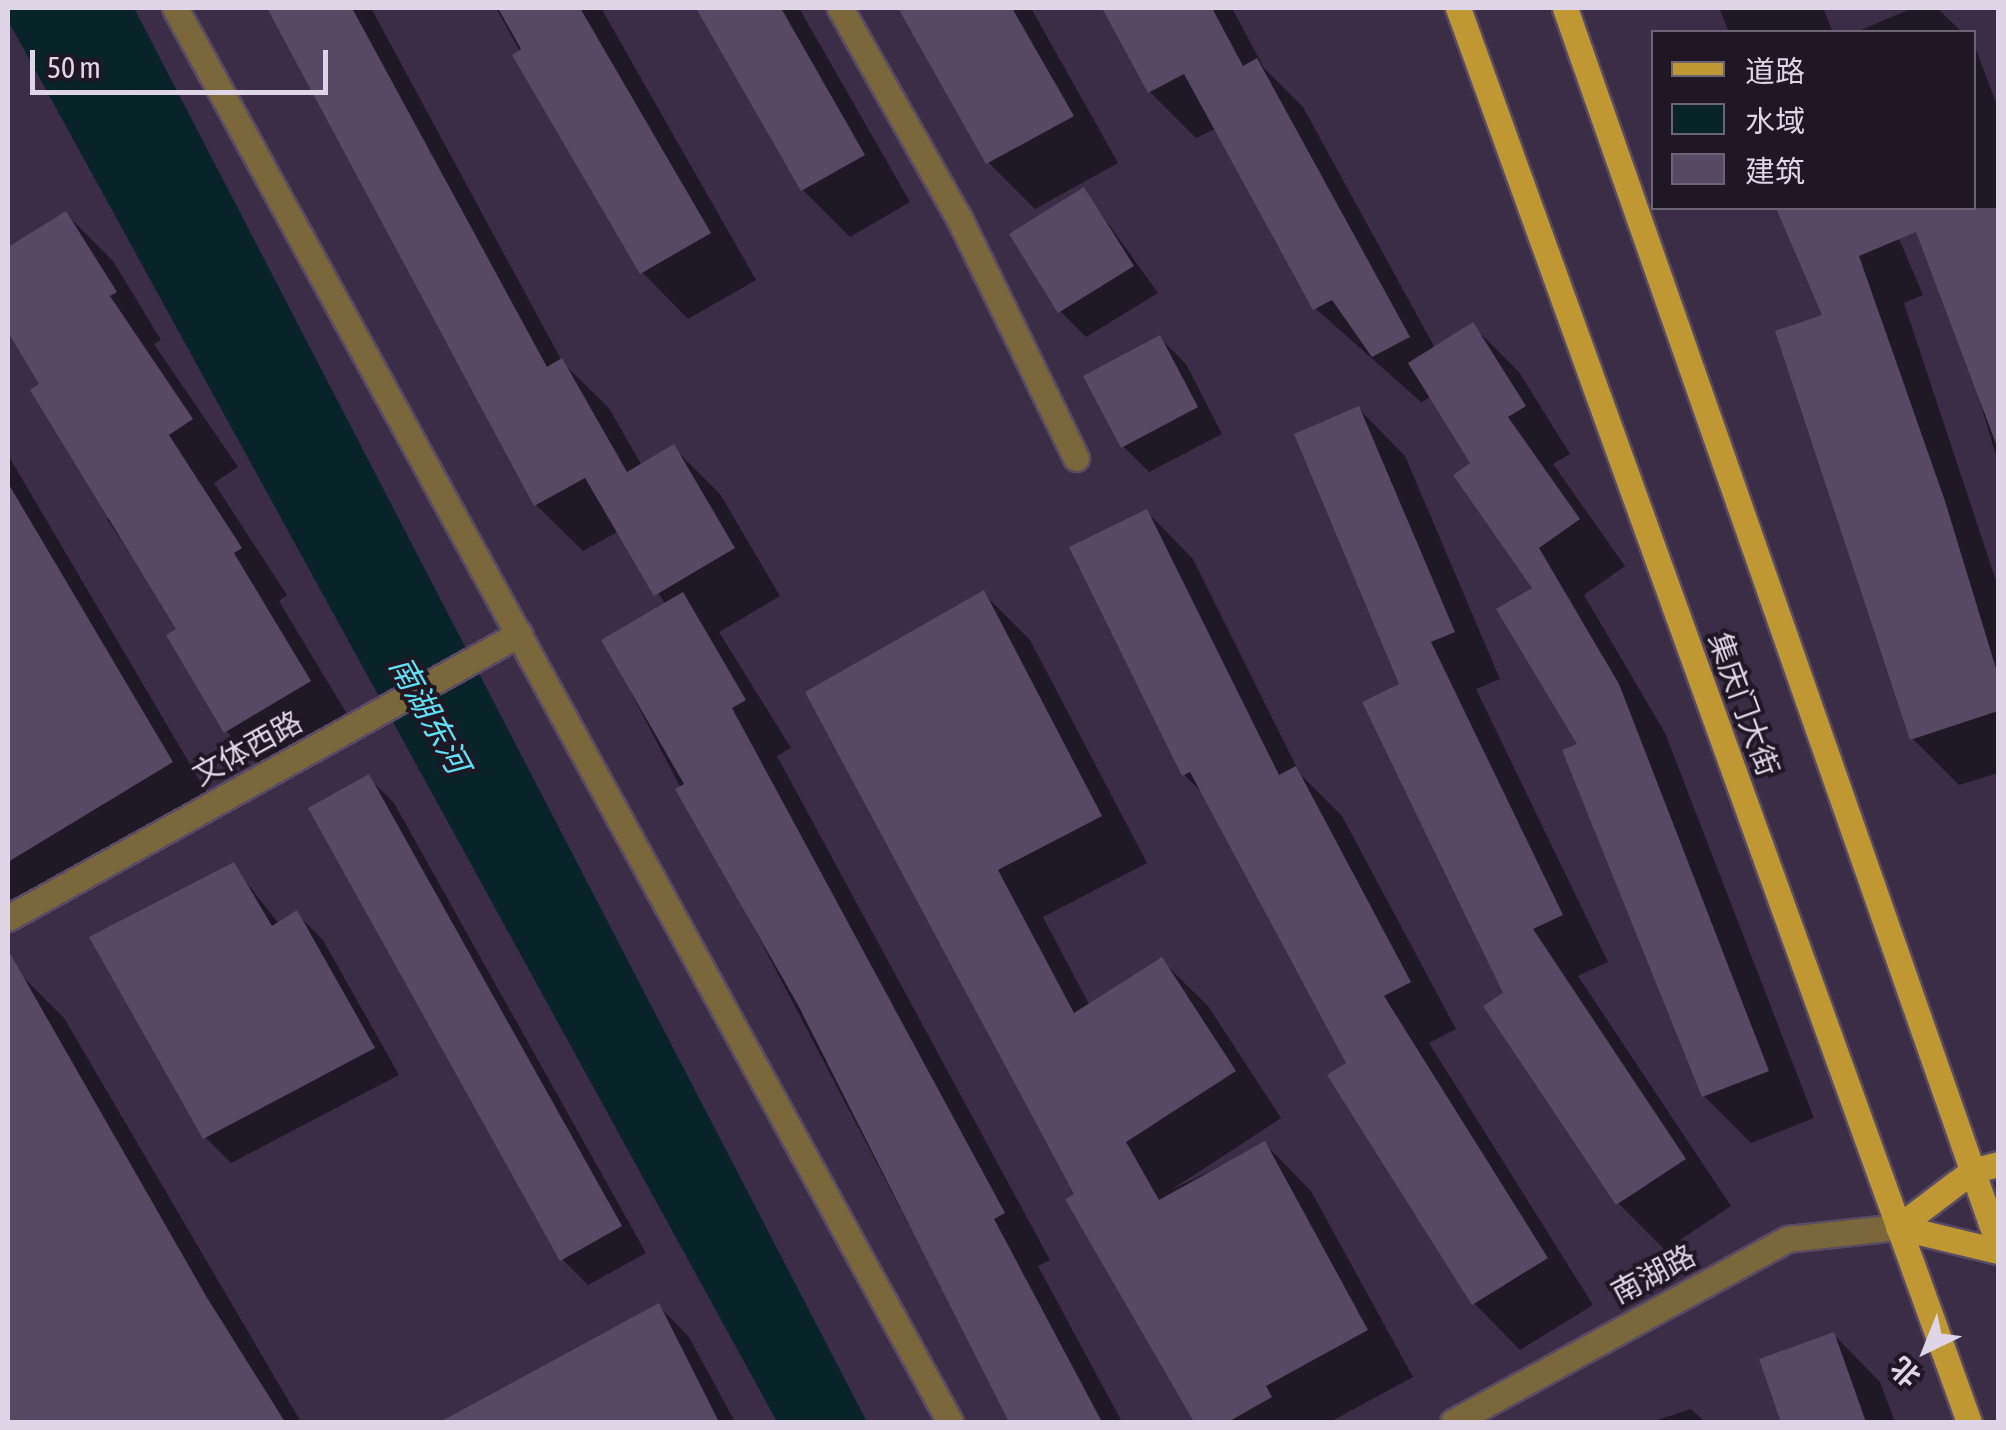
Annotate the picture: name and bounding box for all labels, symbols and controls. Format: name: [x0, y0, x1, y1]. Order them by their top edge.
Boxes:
scale bar: [35, 30, 332, 92]
legend: [1651, 30, 1976, 210]
text: 50 m: [47, 50, 101, 84]
text: 道路: [1745, 54, 1805, 88]
text: 水域: [1745, 104, 1805, 138]
text: 建筑: [1745, 154, 1805, 188]
street label: 集庆门大街: [1701, 627, 1787, 781]
water label: 南湖东河: [381, 650, 477, 780]
street label: 文体西路: [186, 703, 308, 793]
street label: 南湖路: [1605, 1237, 1701, 1311]
north arrow: [1876, 1300, 1976, 1400]
text: 北: [1884, 1351, 1927, 1393]

